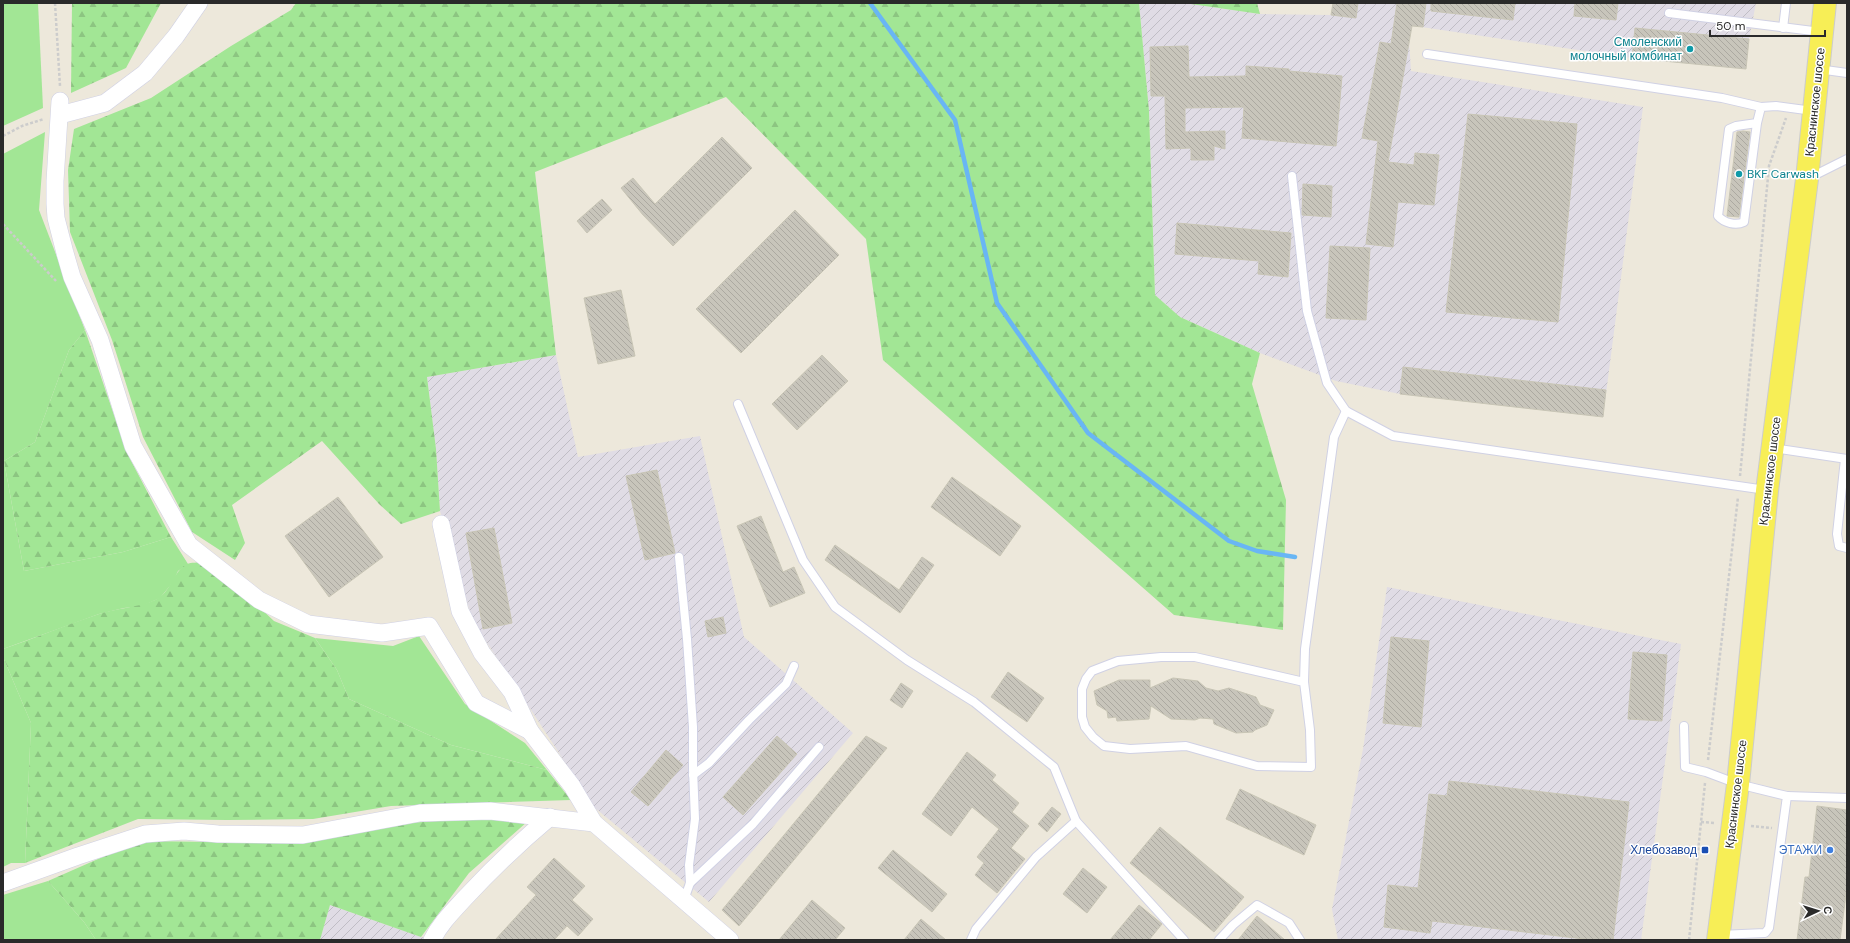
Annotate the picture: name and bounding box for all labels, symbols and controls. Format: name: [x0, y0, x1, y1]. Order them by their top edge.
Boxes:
scale bar: [1710, 12, 1825, 38]
text: 50 m: [1716, 18, 1745, 34]
place label: Смоленский молочный комбинат: [1570, 34, 1683, 64]
marker: Смоленский молочный комбинат: [1685, 44, 1695, 54]
street label: Краснинское шоссе: [1801, 47, 1829, 157]
place label: BKF Carwash: [1747, 166, 1819, 182]
marker: BKF Carwash: [1734, 169, 1744, 179]
street label: Краснинское шоссе: [1755, 416, 1785, 526]
street label: Краснинское шоссе: [1721, 739, 1751, 849]
place label: Хлебозавод: [1630, 842, 1697, 858]
place label: ЭТАЖИ: [1779, 842, 1822, 858]
marker: Хлебозавод: [1700, 845, 1710, 855]
marker: ЭТАЖИ: [1825, 845, 1835, 855]
north arrow: [1798, 891, 1838, 931]
text: С: [1821, 906, 1835, 915]

